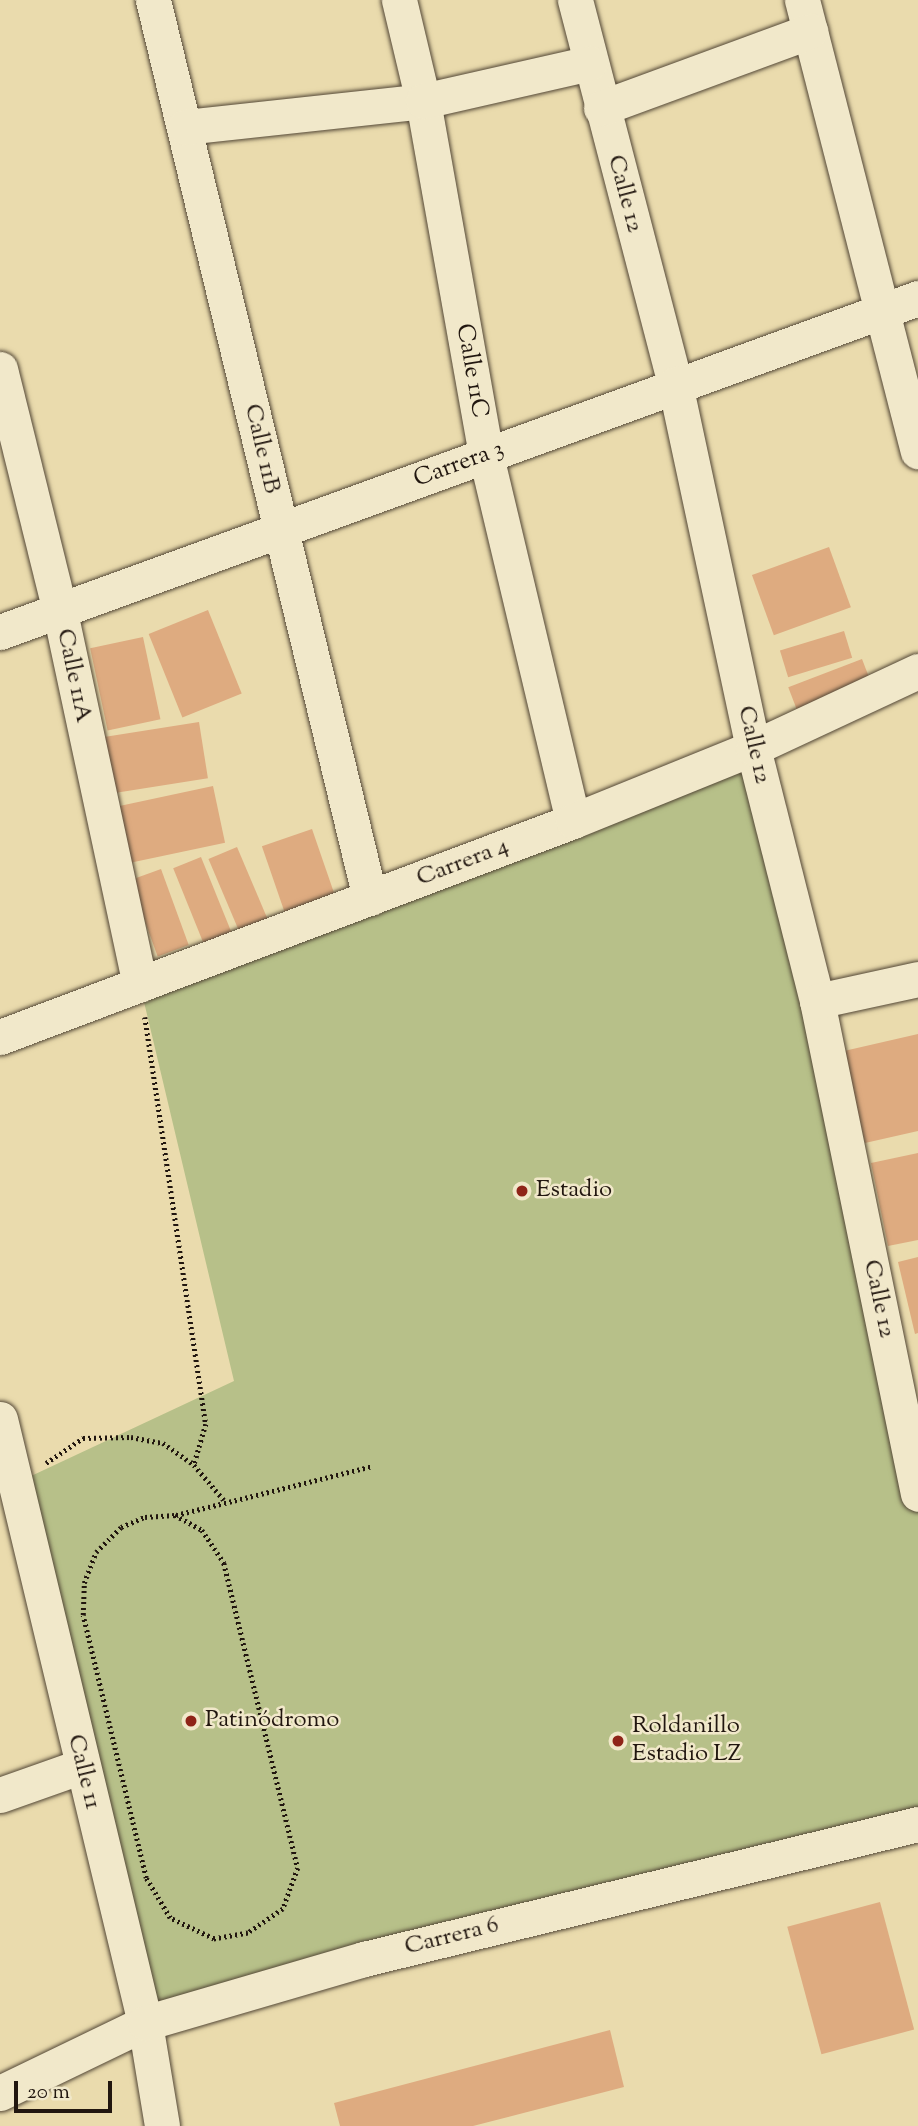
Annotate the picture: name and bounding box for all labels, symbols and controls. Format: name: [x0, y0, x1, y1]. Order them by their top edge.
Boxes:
street label: Calle 12: [600, 152, 648, 236]
street label: Calle 11C: [449, 322, 493, 420]
street label: Calle 11B: [237, 401, 285, 497]
street label: Carrera 3: [410, 435, 508, 495]
street label: Calle 11A: [49, 626, 97, 726]
street label: Calle 12: [730, 703, 776, 787]
street label: Carrera 4: [413, 832, 513, 894]
place label: Estadio: [536, 1177, 612, 1205]
marker: Estadio: [514, 1183, 530, 1199]
street label: Calle 12: [856, 1257, 900, 1341]
place label: Patinódromo: [205, 1707, 339, 1735]
marker: Patinódromo: [183, 1713, 199, 1729]
place label: Roldanillo Estadio LZ: [632, 1713, 741, 1769]
street label: Calle 11: [60, 1732, 106, 1812]
marker: Roldanillo Estadio LZ: [610, 1733, 626, 1749]
street label: Carrera 6: [402, 1911, 502, 1963]
scale bar: [18, 2066, 116, 2110]
text: 20 m: [27, 2078, 70, 2108]

